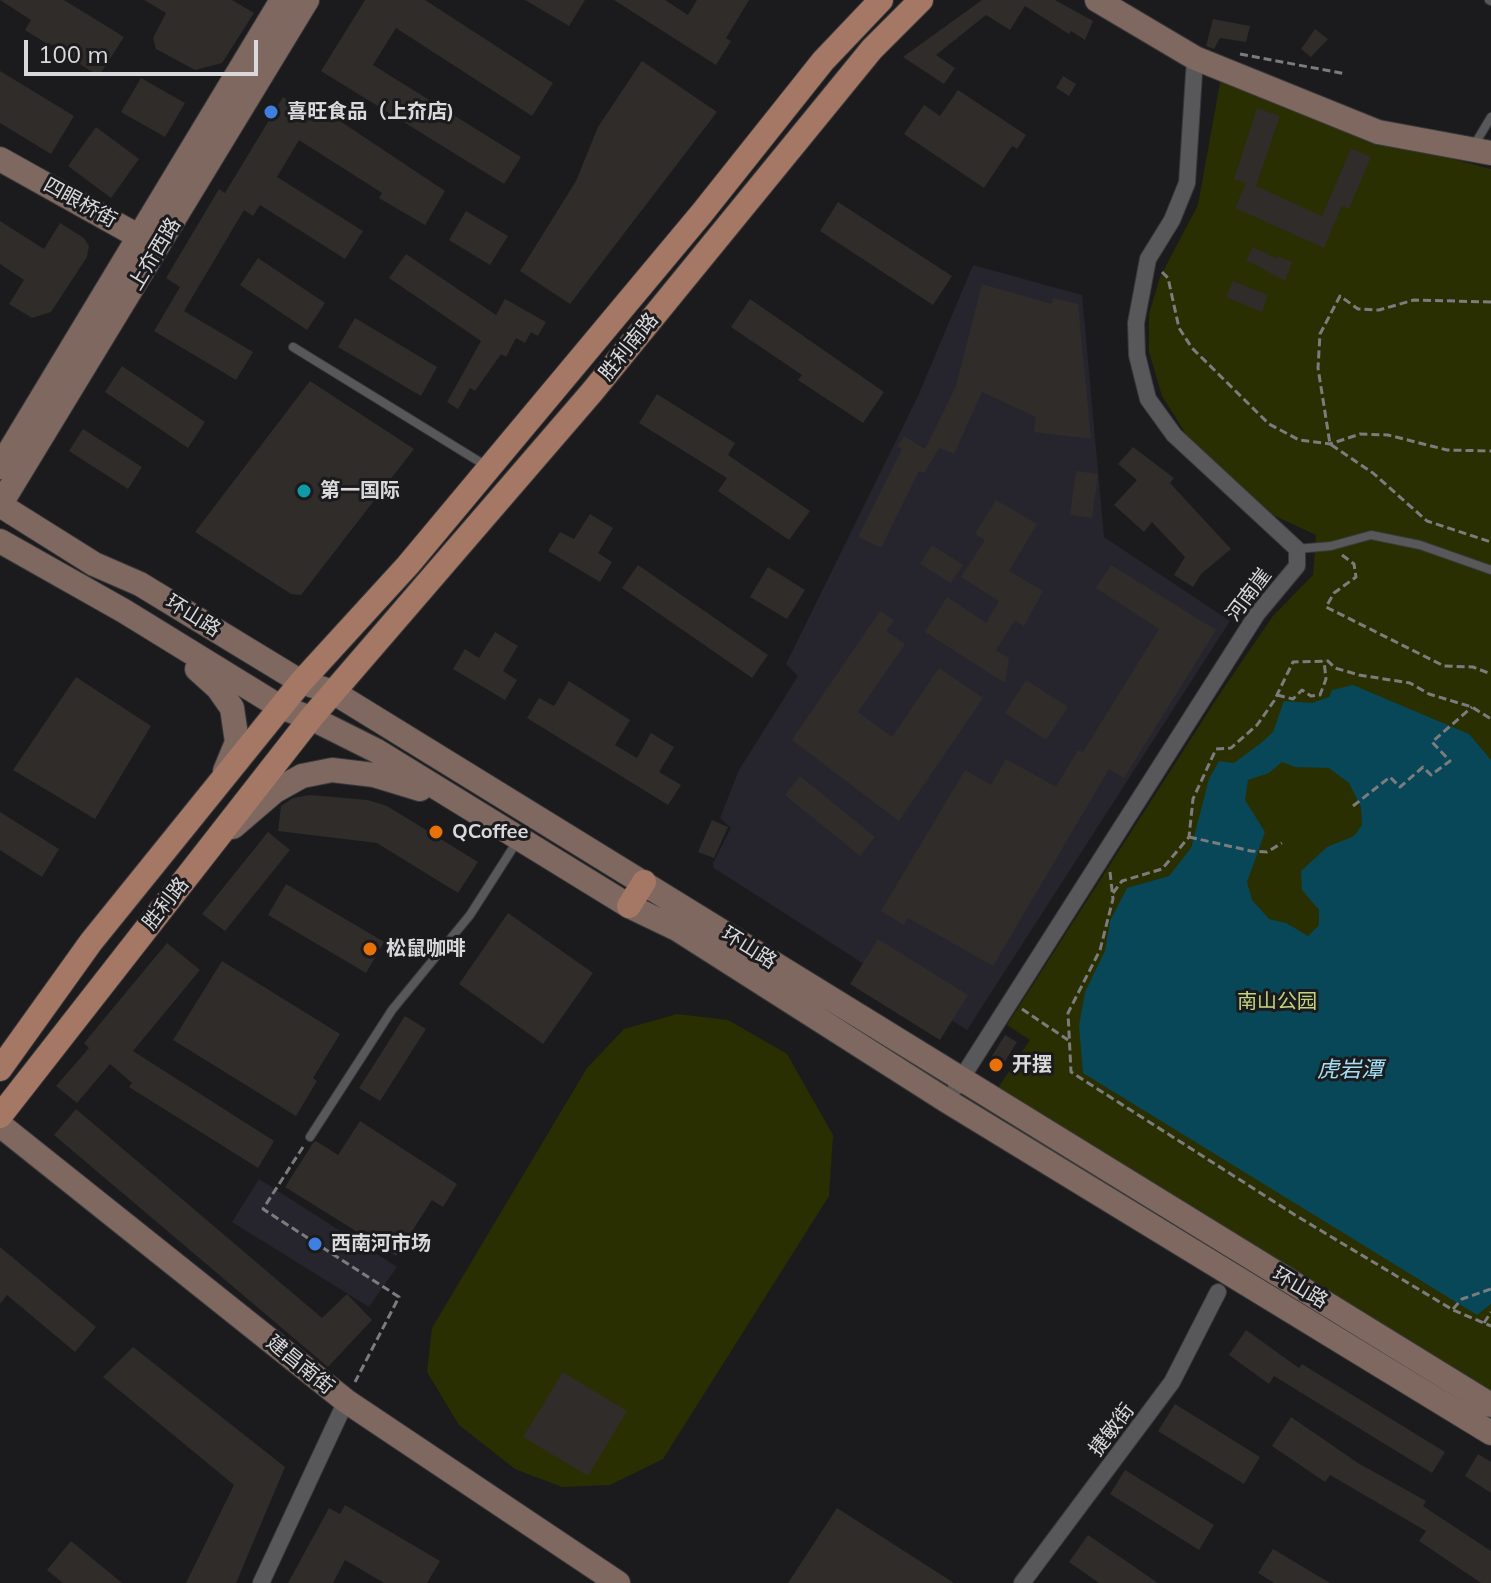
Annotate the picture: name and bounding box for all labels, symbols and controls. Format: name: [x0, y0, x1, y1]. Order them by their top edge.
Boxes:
scale bar: [28, 24, 262, 74]
text: 100 m: [38, 39, 109, 69]
place label: 喜旺食品（上夼店): [287, 100, 454, 124]
marker: 喜旺食品（上夼店): [262, 103, 280, 121]
street label: 四眼桥街: [39, 173, 121, 233]
street label: 上夼西路: [124, 214, 186, 294]
street label: 胜利南路: [595, 308, 663, 386]
place label: 第一国际: [320, 479, 400, 503]
marker: 第一国际: [295, 482, 313, 500]
street label: 河南崖: [1221, 564, 1277, 626]
street label: 环山路: [161, 590, 225, 642]
place label: QCoffee: [452, 820, 528, 844]
marker: QCoffee: [427, 823, 445, 841]
street label: 胜利路: [138, 873, 194, 935]
street label: 环山路: [717, 922, 781, 974]
place label: 松鼠咖啡: [386, 937, 466, 961]
marker: 松鼠咖啡: [361, 940, 379, 958]
park label: 南山公园: [1237, 990, 1317, 1014]
place label: 开摆: [1012, 1053, 1052, 1077]
marker: 开摆: [987, 1056, 1005, 1074]
water label: 虎岩潭: [1317, 1057, 1383, 1083]
place label: 西南河市场: [331, 1232, 431, 1256]
marker: 西南河市场: [306, 1235, 324, 1253]
street label: 环山路: [1268, 1262, 1332, 1314]
street label: 建昌南街: [261, 1331, 339, 1399]
street label: 捷敏街: [1084, 1399, 1140, 1461]

